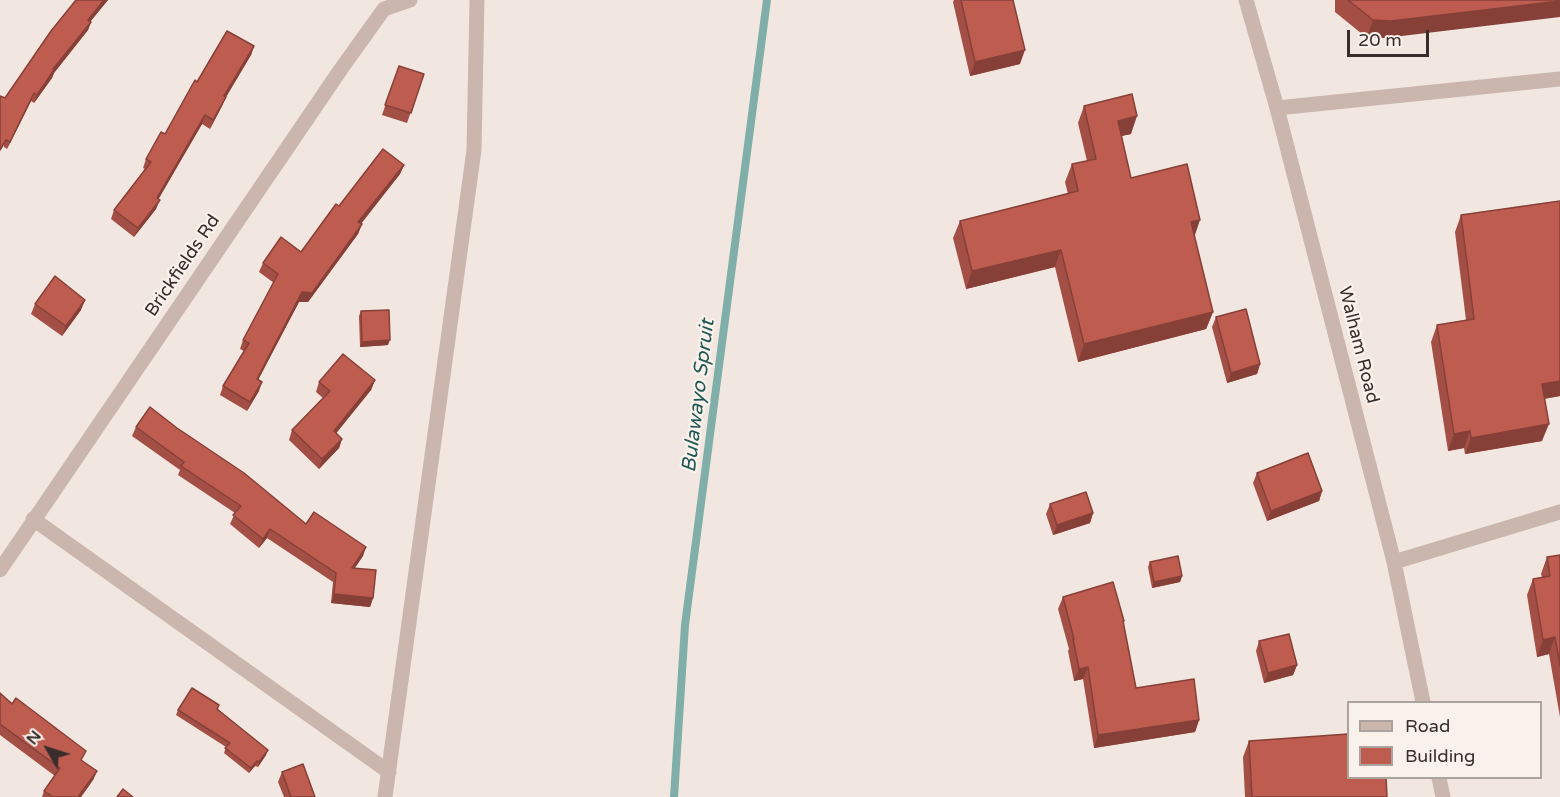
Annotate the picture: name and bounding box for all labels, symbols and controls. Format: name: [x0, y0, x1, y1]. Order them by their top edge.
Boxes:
scale bar: [1350, 18, 1432, 56]
text: 20 m: [1358, 29, 1402, 51]
street label: Brickfields Rd: [141, 211, 225, 321]
street label: Walham Road: [1333, 284, 1383, 406]
water label: Bulawayo Spruit: [678, 318, 720, 474]
legend: [1347, 701, 1542, 779]
text: Road: [1405, 715, 1450, 737]
north arrow: [18, 719, 78, 779]
text: N: [22, 726, 46, 749]
text: Building: [1405, 745, 1475, 767]

